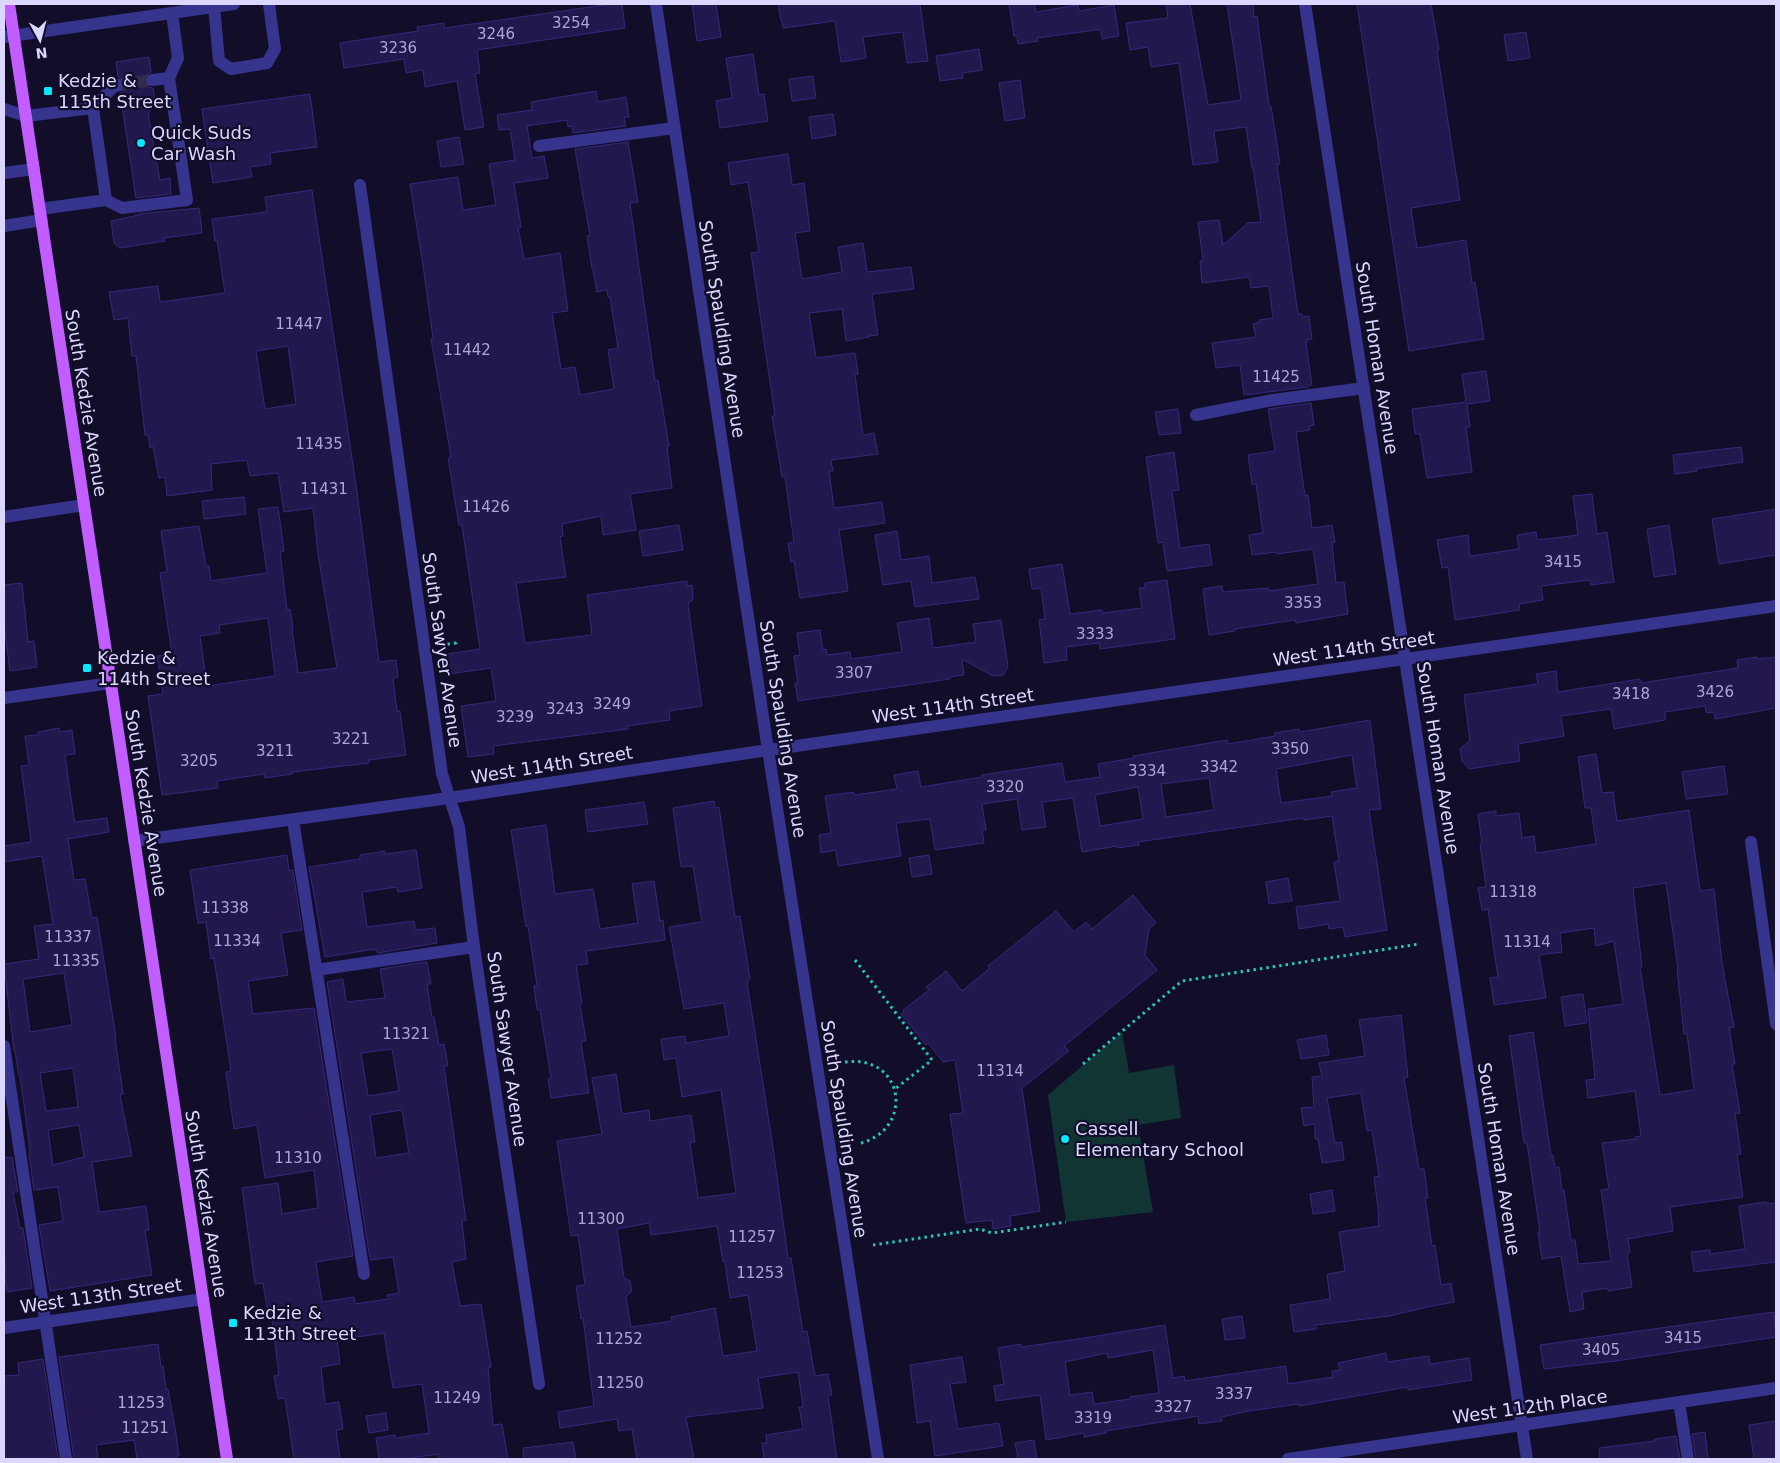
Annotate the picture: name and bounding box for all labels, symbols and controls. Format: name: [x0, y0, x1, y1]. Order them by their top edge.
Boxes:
house number: 3254: [552, 14, 590, 32]
north arrow: [15, 15, 65, 65]
house number: 3246: [477, 25, 515, 43]
house number: 3236: [379, 39, 417, 57]
text: N: [35, 44, 48, 62]
place label: Kedzie & 115th Street: [58, 70, 171, 112]
marker: Kedzie & 115th Street: [42, 85, 54, 97]
place label: Quick Suds Car Wash: [151, 122, 251, 164]
marker: Quick Suds Car Wash: [135, 137, 147, 149]
street label: South Spaulding Avenue: [695, 219, 750, 439]
street label: South Homan Avenue: [1352, 260, 1403, 456]
street label: South Kedzie Avenue: [61, 308, 112, 498]
house number: 11447: [275, 315, 323, 333]
house number: 11442: [443, 341, 491, 359]
house number: 11425: [1252, 368, 1300, 386]
house number: 11435: [295, 435, 343, 453]
house number: 11431: [300, 480, 348, 498]
house number: 11426: [462, 498, 510, 516]
street label: South Sawyer Avenue: [418, 551, 467, 749]
house number: 3415: [1544, 553, 1582, 571]
house number: 3353: [1284, 594, 1322, 612]
street label: South Spaulding Avenue: [756, 619, 811, 839]
house number: 3333: [1076, 625, 1114, 643]
street label: West 114th Street: [1272, 627, 1436, 670]
place label: Kedzie & 114th Street: [97, 647, 210, 689]
street label: South Homan Avenue: [1413, 660, 1464, 856]
marker: Kedzie & 114th Street: [81, 662, 93, 674]
house number: 3307: [835, 664, 873, 682]
house number: 3426: [1696, 683, 1734, 701]
street label: West 114th Street: [871, 684, 1035, 727]
house number: 3418: [1612, 685, 1650, 703]
house number: 3249: [593, 695, 631, 713]
house number: 3243: [546, 700, 584, 718]
street label: South Kedzie Avenue: [121, 708, 172, 898]
house number: 3239: [496, 708, 534, 726]
house number: 3221: [332, 730, 370, 748]
house number: 3350: [1271, 740, 1309, 758]
street label: West 114th Street: [470, 741, 634, 788]
house number: 3211: [256, 742, 294, 760]
house number: 3205: [180, 752, 218, 770]
house number: 3342: [1200, 758, 1238, 776]
house number: 3334: [1128, 762, 1166, 780]
house number: 3320: [986, 778, 1024, 796]
house number: 11318: [1489, 883, 1537, 901]
house number: 11338: [201, 899, 249, 917]
house number: 11337: [44, 928, 92, 946]
house number: 11334: [213, 932, 261, 950]
house number: 11314: [1503, 933, 1551, 951]
street label: South Sawyer Avenue: [483, 950, 532, 1148]
house number: 11335: [52, 952, 100, 970]
street label: South Spaulding Avenue: [817, 1019, 872, 1239]
house number: 11321: [382, 1025, 430, 1043]
street label: South Homan Avenue: [1474, 1061, 1525, 1257]
house number: 11314: [976, 1062, 1024, 1080]
street label: South Kedzie Avenue: [181, 1109, 232, 1299]
place label: Cassell Elementary School: [1075, 1118, 1244, 1160]
marker: Cassell Elementary School: [1059, 1133, 1071, 1145]
house number: 11310: [274, 1149, 322, 1167]
house number: 11300: [577, 1210, 625, 1228]
house number: 11257: [728, 1228, 776, 1246]
house number: 11253: [736, 1264, 784, 1282]
street label: West 113th Street: [19, 1274, 183, 1317]
place label: Kedzie & 113th Street: [243, 1302, 356, 1344]
marker: Kedzie & 113th Street: [227, 1317, 239, 1329]
house number: 3415: [1664, 1329, 1702, 1347]
house number: 11252: [595, 1330, 643, 1348]
house number: 3405: [1582, 1341, 1620, 1359]
house number: 11250: [596, 1374, 644, 1392]
house number: 3337: [1215, 1385, 1253, 1403]
street label: West 112th Place: [1451, 1385, 1609, 1428]
house number: 11249: [433, 1389, 481, 1407]
house number: 11253: [117, 1394, 165, 1412]
house number: 3327: [1154, 1398, 1192, 1416]
house number: 3319: [1074, 1409, 1112, 1427]
house number: 11251: [121, 1419, 169, 1437]

